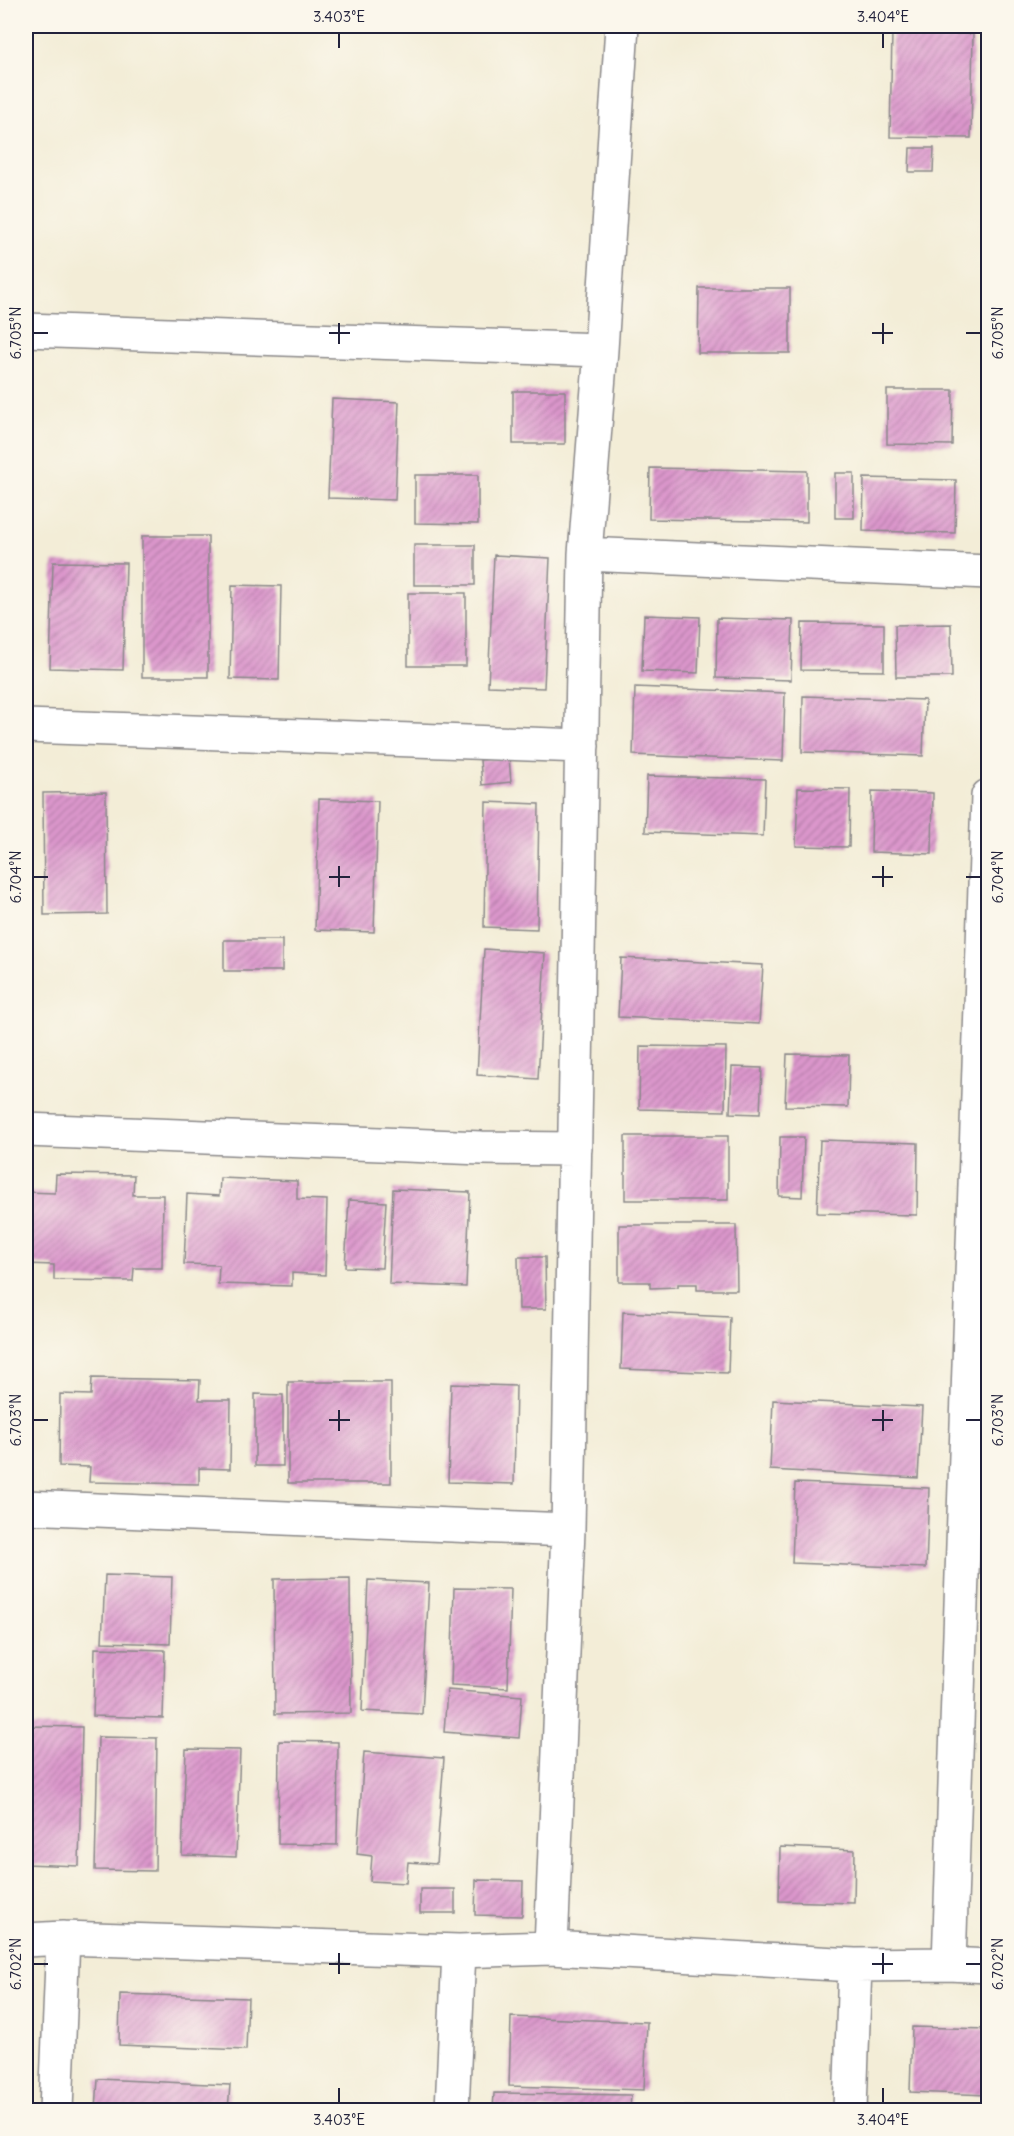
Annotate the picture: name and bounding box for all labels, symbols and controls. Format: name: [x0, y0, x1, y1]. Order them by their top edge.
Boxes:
text: 3.403°E: [313, 7, 365, 26]
text: 3.404°E: [857, 7, 909, 26]
text: 6.705°N: [6, 307, 25, 359]
text: 6.705°N: [988, 307, 1007, 359]
text: 6.704°N: [6, 850, 25, 904]
text: 6.704°N: [988, 850, 1007, 904]
text: 6.703°N: [6, 1394, 25, 1446]
text: 6.703°N: [988, 1394, 1007, 1446]
text: 6.702°N: [6, 1938, 25, 1990]
text: 6.702°N: [988, 1938, 1007, 1990]
text: 3.403°E: [313, 2110, 365, 2129]
text: 3.404°E: [857, 2110, 909, 2129]

